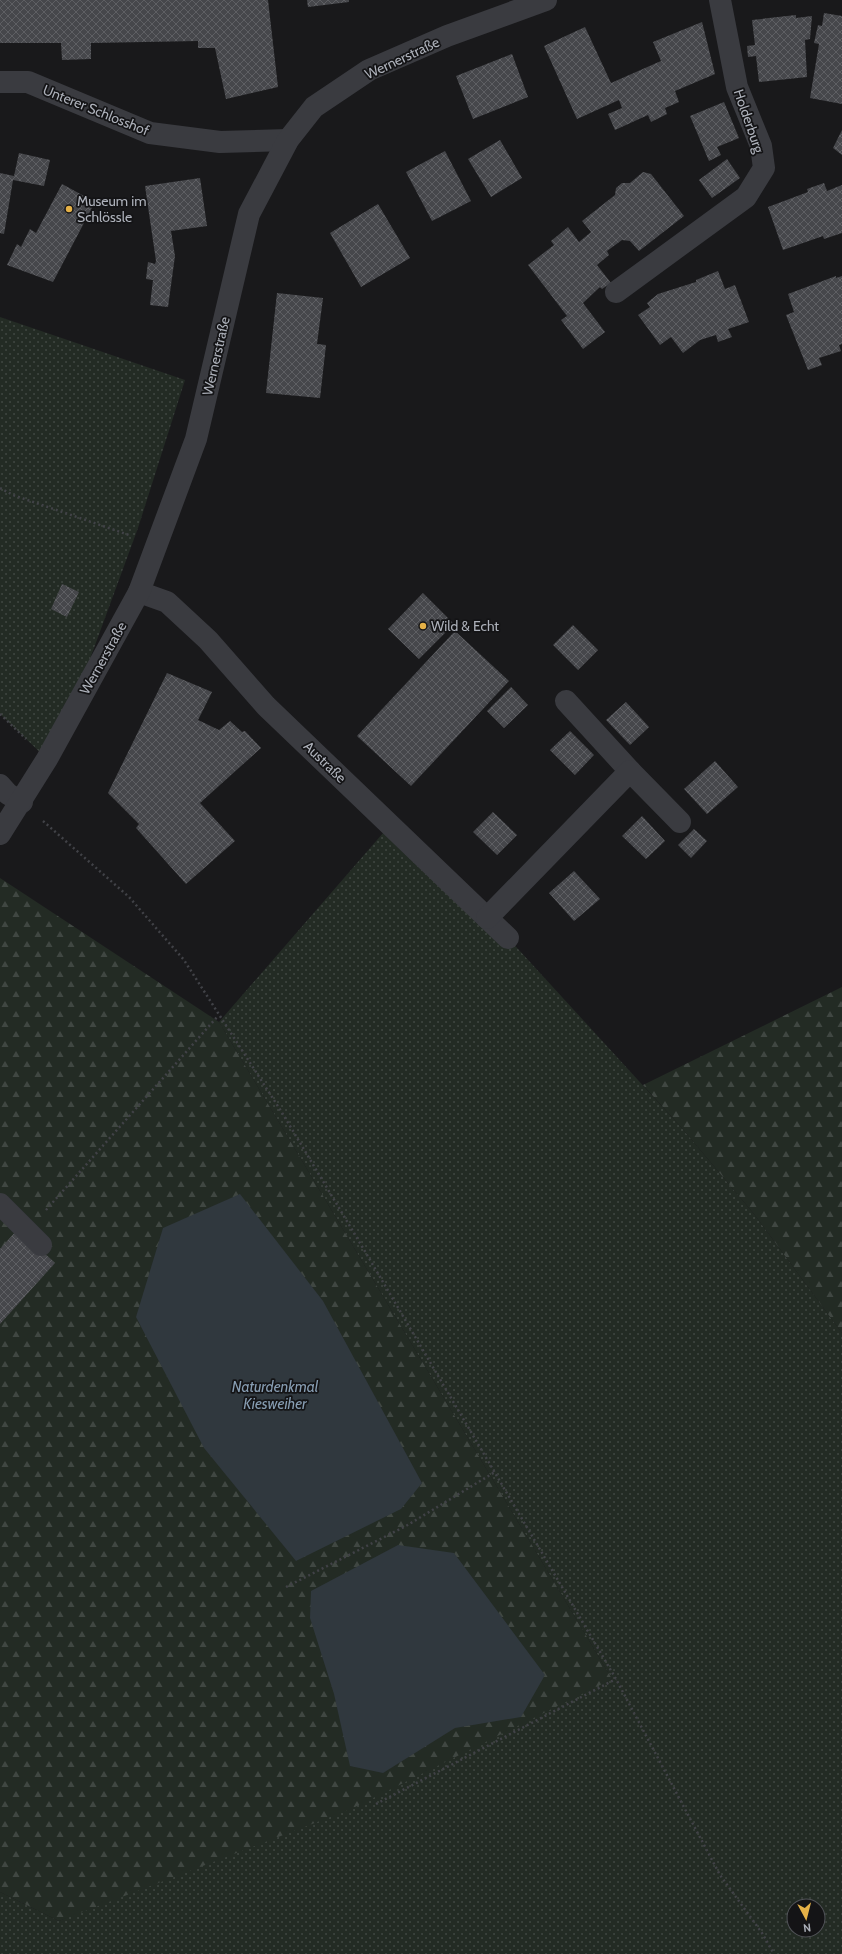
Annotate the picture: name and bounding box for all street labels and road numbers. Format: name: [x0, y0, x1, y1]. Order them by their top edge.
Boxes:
street label: Wernerstraße: [362, 33, 442, 83]
street label: Unterer Schlosshof: [40, 80, 152, 140]
street label: Holderburg: [730, 87, 769, 156]
street label: Wernerstraße: [198, 315, 234, 397]
street label: Wernerstraße: [76, 618, 130, 698]
street label: Austraße: [300, 737, 350, 787]

